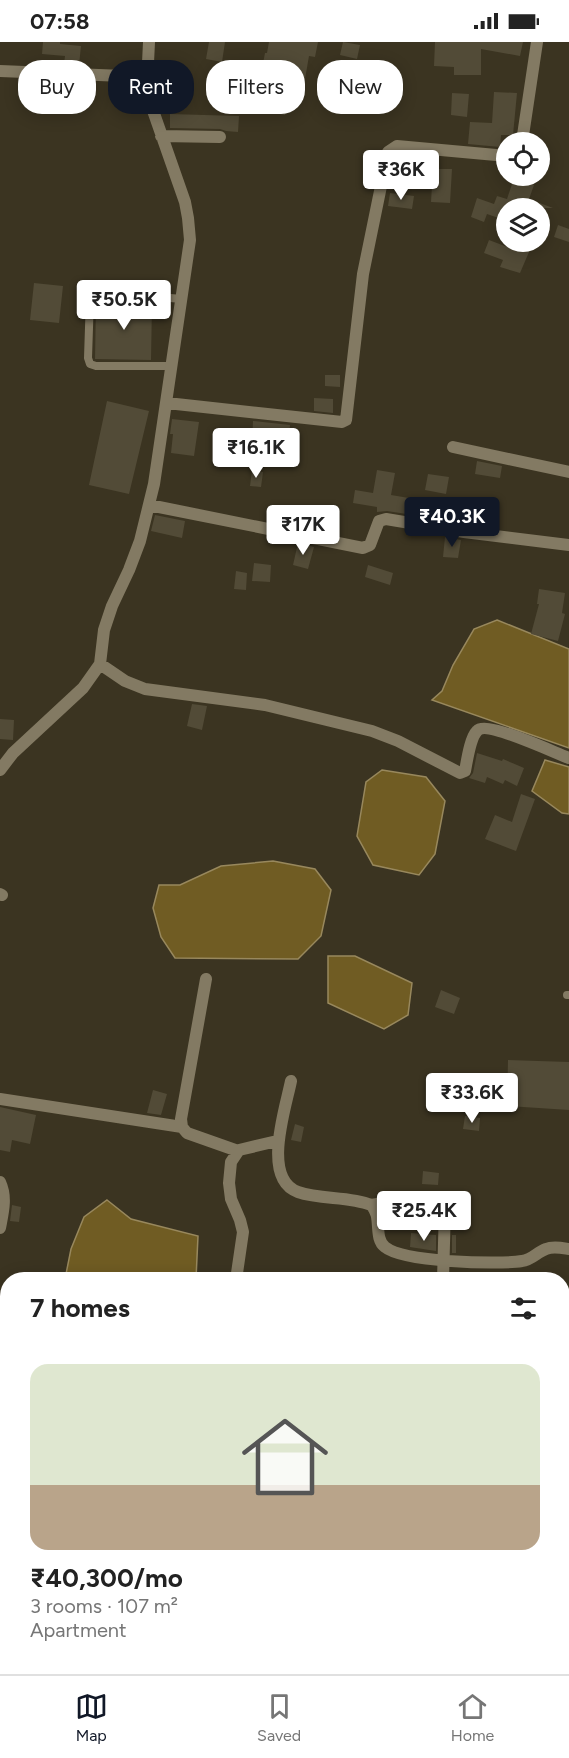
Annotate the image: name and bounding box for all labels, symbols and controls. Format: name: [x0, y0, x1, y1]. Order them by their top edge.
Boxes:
text: 07:58: [30, 8, 89, 35]
chip: Buy: [18, 60, 96, 114]
chip: Rent: [108, 60, 194, 114]
chip: Filters: [206, 60, 305, 114]
chip: New: [317, 60, 403, 114]
map controls: [496, 132, 550, 252]
button: locate: [496, 132, 550, 186]
pin: ₹36K: [365, 150, 437, 201]
text: ₹36K: [377, 157, 425, 181]
button: layers: [496, 198, 550, 252]
pin: ₹50.5K: [75, 280, 173, 331]
text: ₹50.5K: [91, 287, 157, 311]
pin: ₹16.1K: [207, 428, 305, 479]
text: ₹16.1K: [227, 435, 285, 459]
pin: ₹40.3K: [403, 497, 501, 548]
text: ₹40.3K: [418, 504, 486, 528]
pin: ₹17K: [267, 505, 339, 556]
text: ₹17K: [281, 512, 325, 536]
pin: ₹33.6K: [423, 1073, 521, 1124]
text: ₹33.6K: [440, 1080, 504, 1104]
pin: ₹25.4K: [375, 1191, 473, 1242]
text: ₹25.4K: [391, 1198, 457, 1222]
text: 7 homes: [30, 1292, 130, 1324]
icon: filters: [507, 1292, 540, 1325]
icon: home: [231, 1403, 339, 1511]
text: ₹40,300/mo: [30, 1562, 183, 1594]
text: 3 rooms · 107 m²: [30, 1594, 178, 1618]
text: Apartment: [30, 1618, 127, 1642]
tab: Map: [75, 1690, 108, 1745]
tab: Saved: [257, 1690, 301, 1745]
tab: Home: [451, 1690, 494, 1745]

